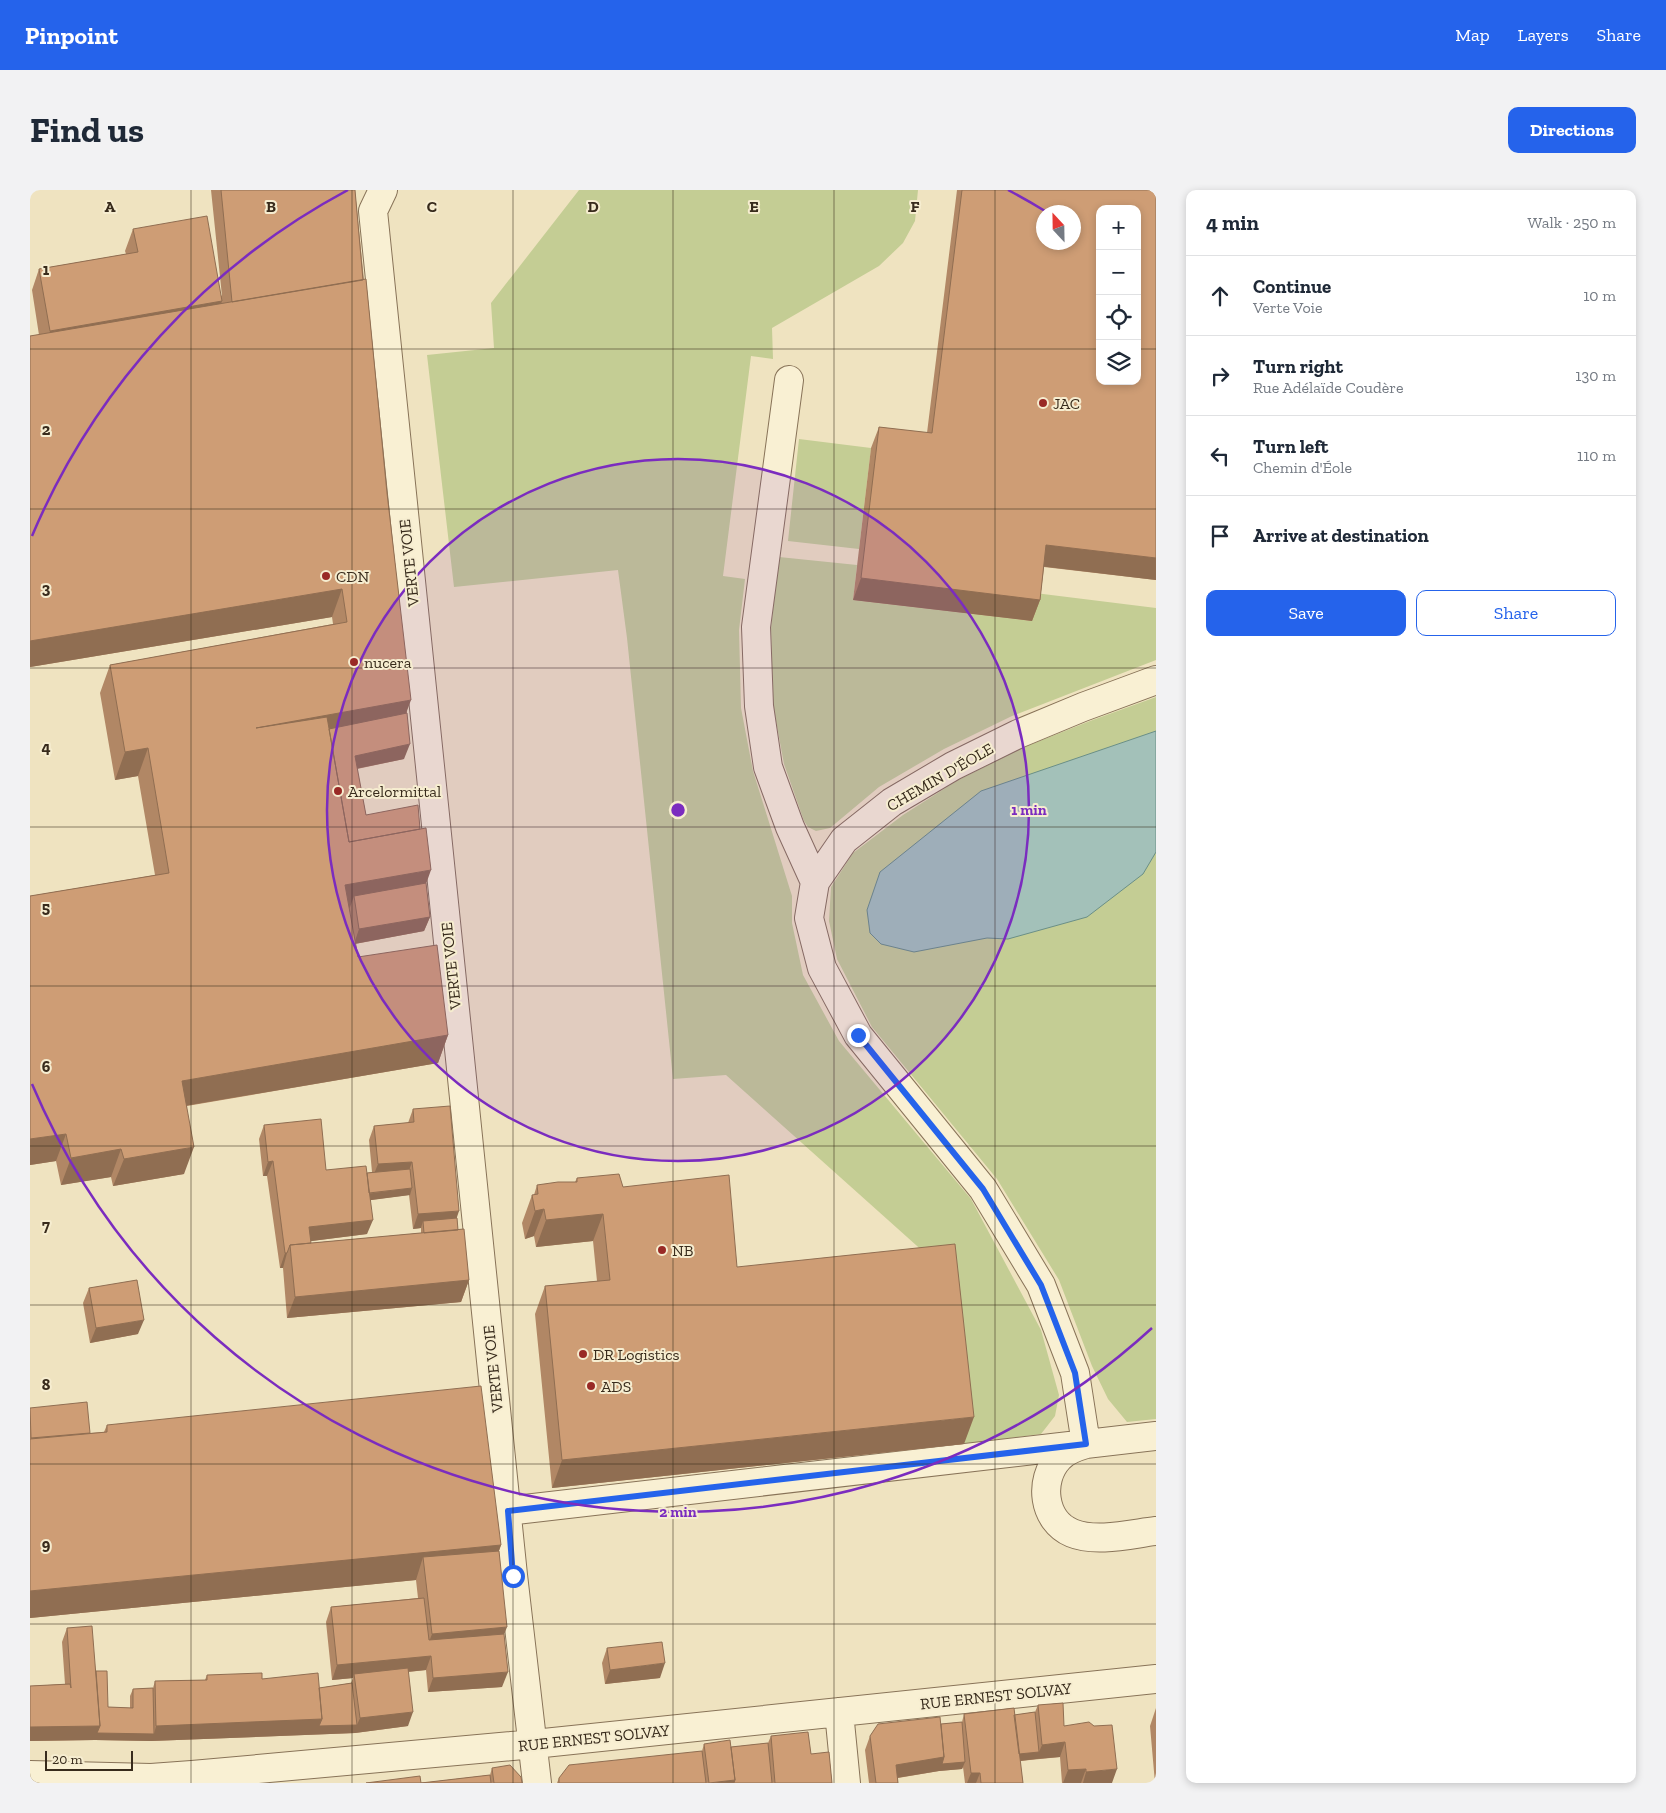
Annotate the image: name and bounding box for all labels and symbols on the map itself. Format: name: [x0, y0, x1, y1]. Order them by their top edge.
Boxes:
text: A: [105, 197, 116, 216]
text: B: [266, 197, 276, 216]
text: C: [427, 197, 437, 216]
text: D: [587, 197, 599, 216]
text: E: [749, 197, 759, 216]
text: F: [910, 197, 920, 216]
north arrow: [1036, 205, 1081, 250]
text: 1: [43, 260, 50, 279]
place label: JAC: [1053, 394, 1080, 413]
marker: JAC: [1037, 397, 1049, 409]
text: 2: [42, 420, 51, 439]
street label: VERTE VOIE: [395, 518, 423, 609]
place label: CDN: [336, 567, 369, 586]
marker: CDN: [320, 570, 332, 582]
text: 3: [42, 579, 51, 598]
place label: nucera: [364, 653, 412, 672]
marker: nucera: [348, 656, 360, 668]
text: 4: [41, 738, 51, 757]
street label: CHEMIN D'ÉOLE: [883, 739, 997, 815]
place label: Arcelormittal: [348, 782, 441, 801]
marker: Arcelormittal: [332, 785, 344, 797]
centre of rings: [669, 801, 687, 819]
text: 1 min: [1011, 801, 1047, 819]
text: 5: [42, 898, 50, 917]
street label: VERTE VOIE: [437, 921, 465, 1012]
route end: [847, 1024, 870, 1047]
text: 6: [42, 1057, 51, 1076]
text: 7: [42, 1216, 50, 1235]
place label: NB: [672, 1241, 694, 1260]
marker: NB: [656, 1244, 668, 1256]
street label: VERTE VOIE: [479, 1324, 507, 1415]
place label: DR Logistics: [593, 1345, 680, 1364]
marker: DR Logistics: [577, 1348, 589, 1360]
text: 8: [42, 1375, 51, 1394]
place label: ADS: [601, 1377, 631, 1396]
marker: ADS: [585, 1380, 597, 1392]
text: 2 min: [659, 1503, 697, 1521]
text: 9: [42, 1535, 51, 1554]
route start: [502, 1565, 525, 1588]
street label: RUE ERNEST SOLVAY: [919, 1679, 1073, 1713]
street label: RUE ERNEST SOLVAY: [517, 1721, 671, 1755]
scale bar: [45, 1748, 132, 1771]

